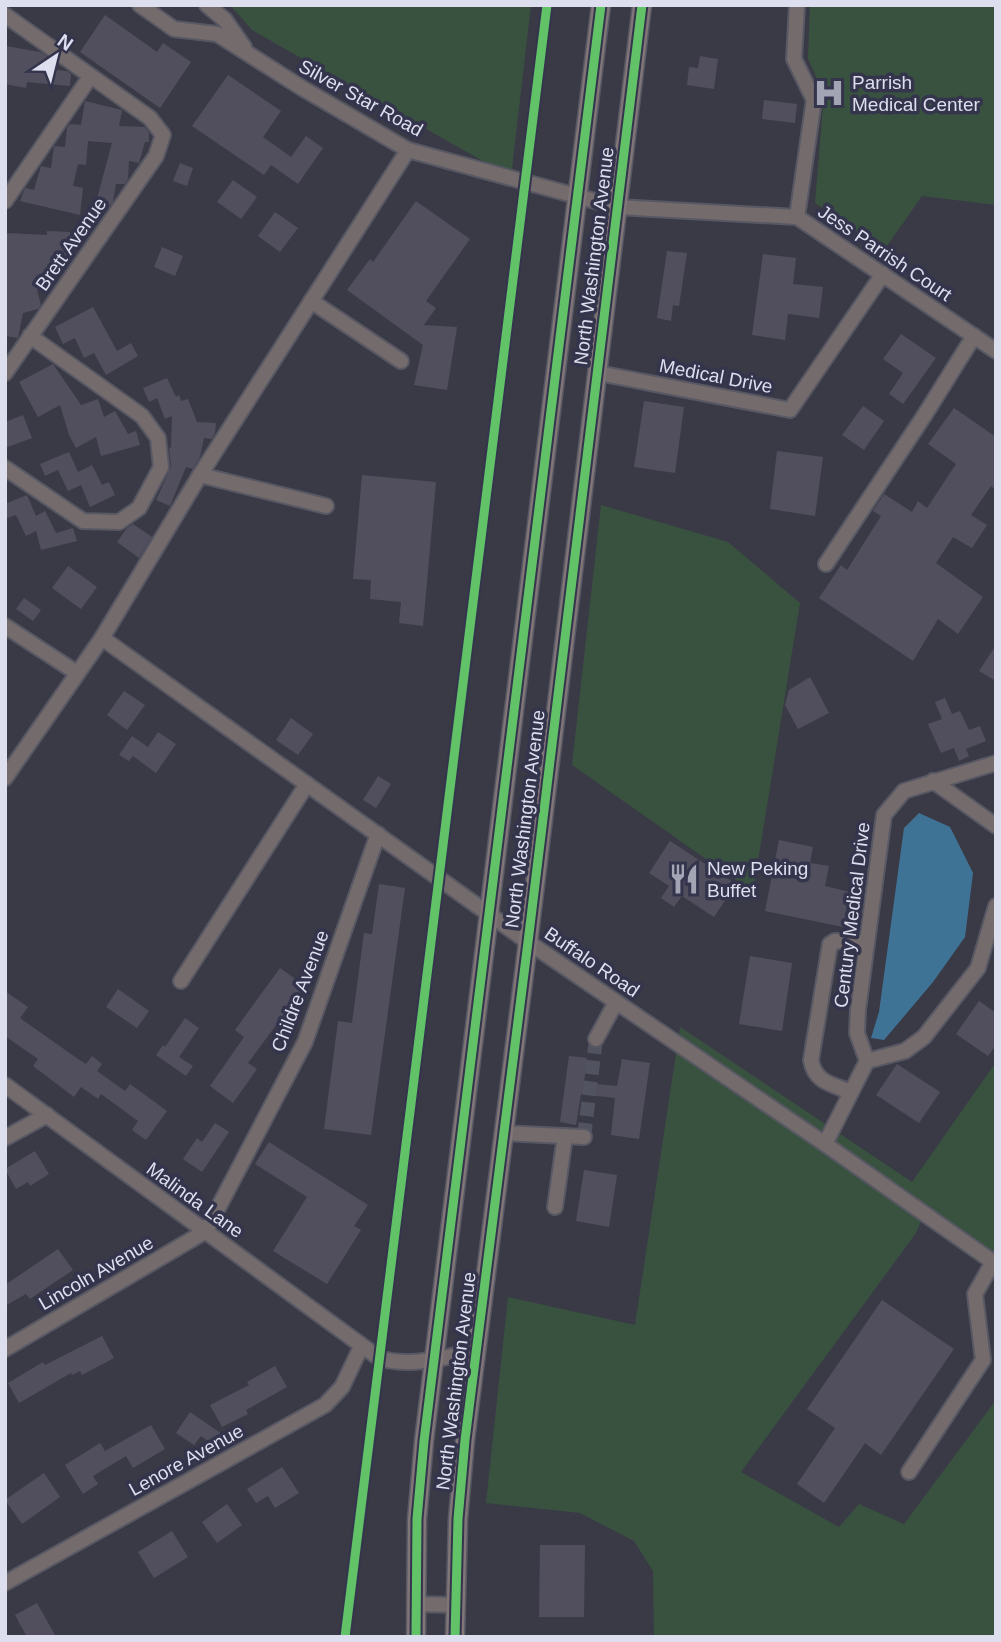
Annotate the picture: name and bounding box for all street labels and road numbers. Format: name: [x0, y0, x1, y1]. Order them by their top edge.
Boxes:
street label: Silver Star Road: [295, 55, 427, 141]
street label: North Washington Avenue: [570, 146, 618, 366]
street label: Brett Avenue: [31, 194, 111, 294]
street label: Jess Parrish Court: [814, 201, 956, 306]
street label: Medical Drive: [658, 355, 774, 397]
street label: North Washington Avenue: [501, 709, 549, 929]
street label: Century Medical Drive: [830, 821, 874, 1009]
street label: Buffalo Road: [541, 923, 643, 1001]
street label: Childre Avenue: [267, 927, 333, 1055]
street label: Malinda Lane: [143, 1158, 247, 1242]
street label: Lincoln Avenue: [35, 1232, 157, 1314]
street label: North Washington Avenue: [432, 1271, 480, 1491]
street label: Lenore Avenue: [125, 1420, 247, 1500]

